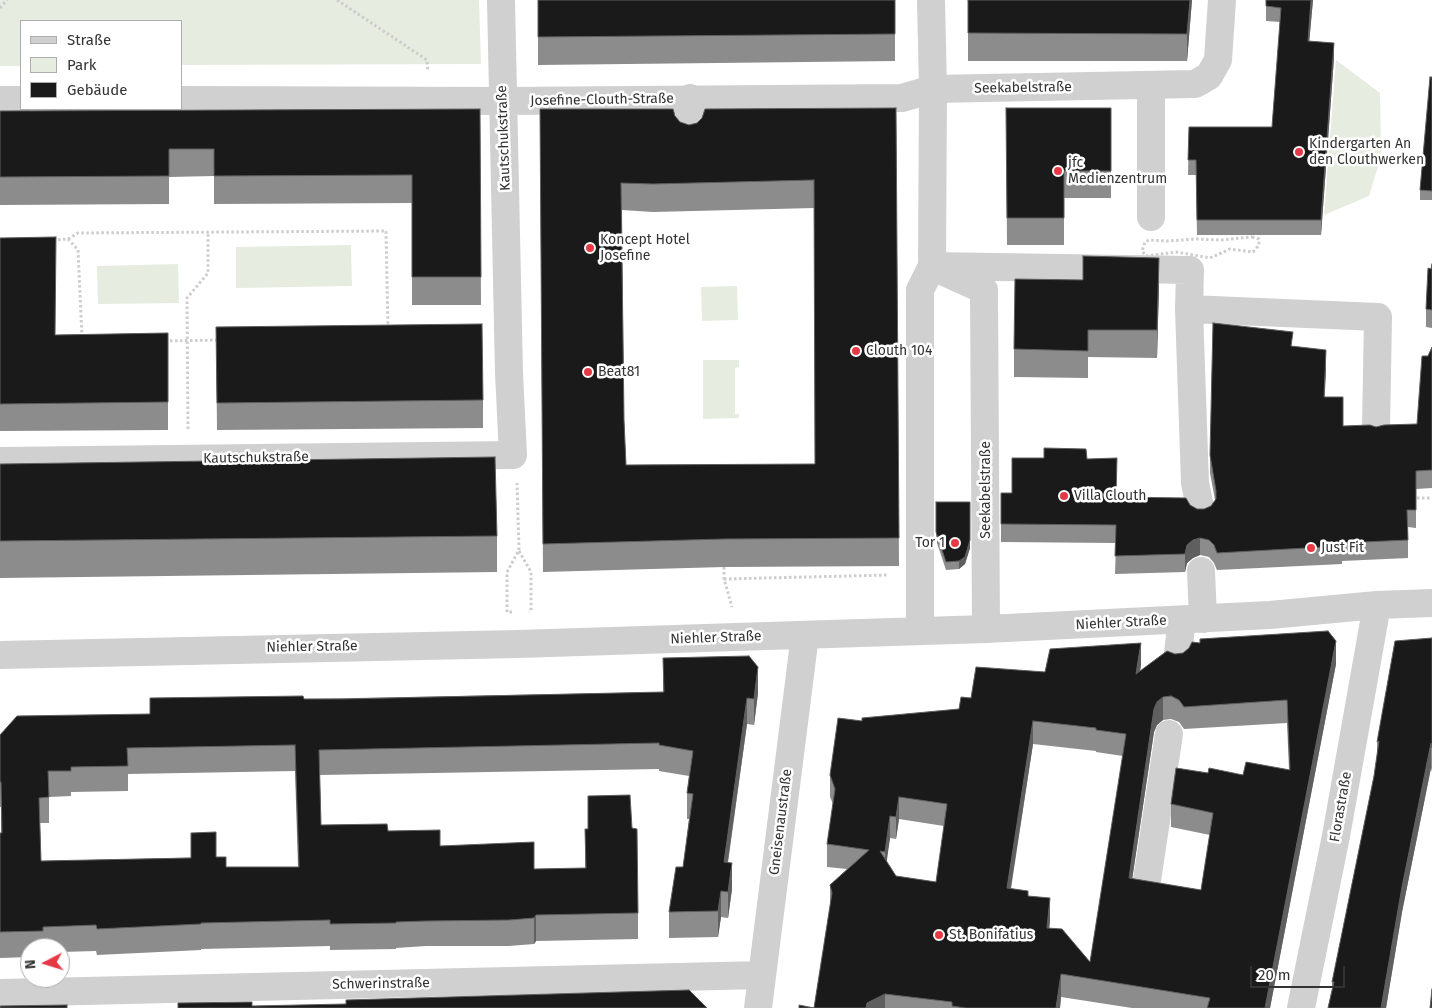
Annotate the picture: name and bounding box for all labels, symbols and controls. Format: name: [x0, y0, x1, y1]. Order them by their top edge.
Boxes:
legend: [20, 20, 182, 110]
text: Straße: [67, 31, 111, 49]
text: Park: [67, 56, 97, 74]
street label: Seekabelstraße: [974, 79, 1072, 97]
text: Gebäude: [67, 81, 127, 99]
street label: Kautschukstraße: [494, 85, 514, 191]
street label: Josefine-Clouth-Straße: [530, 90, 674, 110]
place label: Kindergarten An den Clouthwerken: [1309, 136, 1424, 168]
marker: Kindergarten An den Clouthwerken: [1293, 146, 1305, 158]
place label: jfc Medienzentrum: [1068, 155, 1167, 188]
marker: jfc Medienzentrum: [1052, 165, 1064, 177]
place label: Koncept Hotel Josefine: [600, 232, 690, 264]
marker: Koncept Hotel Josefine: [584, 242, 596, 254]
place label: Clouth 104: [866, 343, 932, 359]
marker: Clouth 104: [850, 345, 862, 357]
place label: Beat81: [598, 364, 640, 380]
marker: Beat81: [582, 366, 594, 378]
street label: Seekabelstraße: [978, 441, 994, 539]
street label: Kautschukstraße: [203, 449, 309, 467]
place label: Villa Clouth: [1074, 488, 1147, 504]
marker: Villa Clouth: [1058, 490, 1070, 502]
place label: Tor 1: [915, 535, 945, 551]
marker: Tor 1: [949, 537, 961, 549]
place label: Just Fit: [1321, 540, 1364, 556]
marker: Just Fit: [1305, 542, 1317, 554]
street label: Niehler Straße: [1075, 612, 1167, 634]
street label: Niehler Straße: [670, 628, 762, 648]
street label: Niehler Straße: [266, 638, 358, 656]
street label: Gneisenaustraße: [766, 768, 796, 876]
street label: Florastraße: [1327, 770, 1355, 844]
place label: St. Bonifatius: [949, 927, 1033, 943]
marker: St. Bonifatius: [933, 929, 945, 941]
north arrow: [20, 938, 70, 988]
scale bar: [1252, 956, 1347, 988]
text: N: [22, 959, 39, 970]
text: 20 m: [1258, 966, 1291, 984]
street label: Schwerinstraße: [332, 975, 430, 993]

